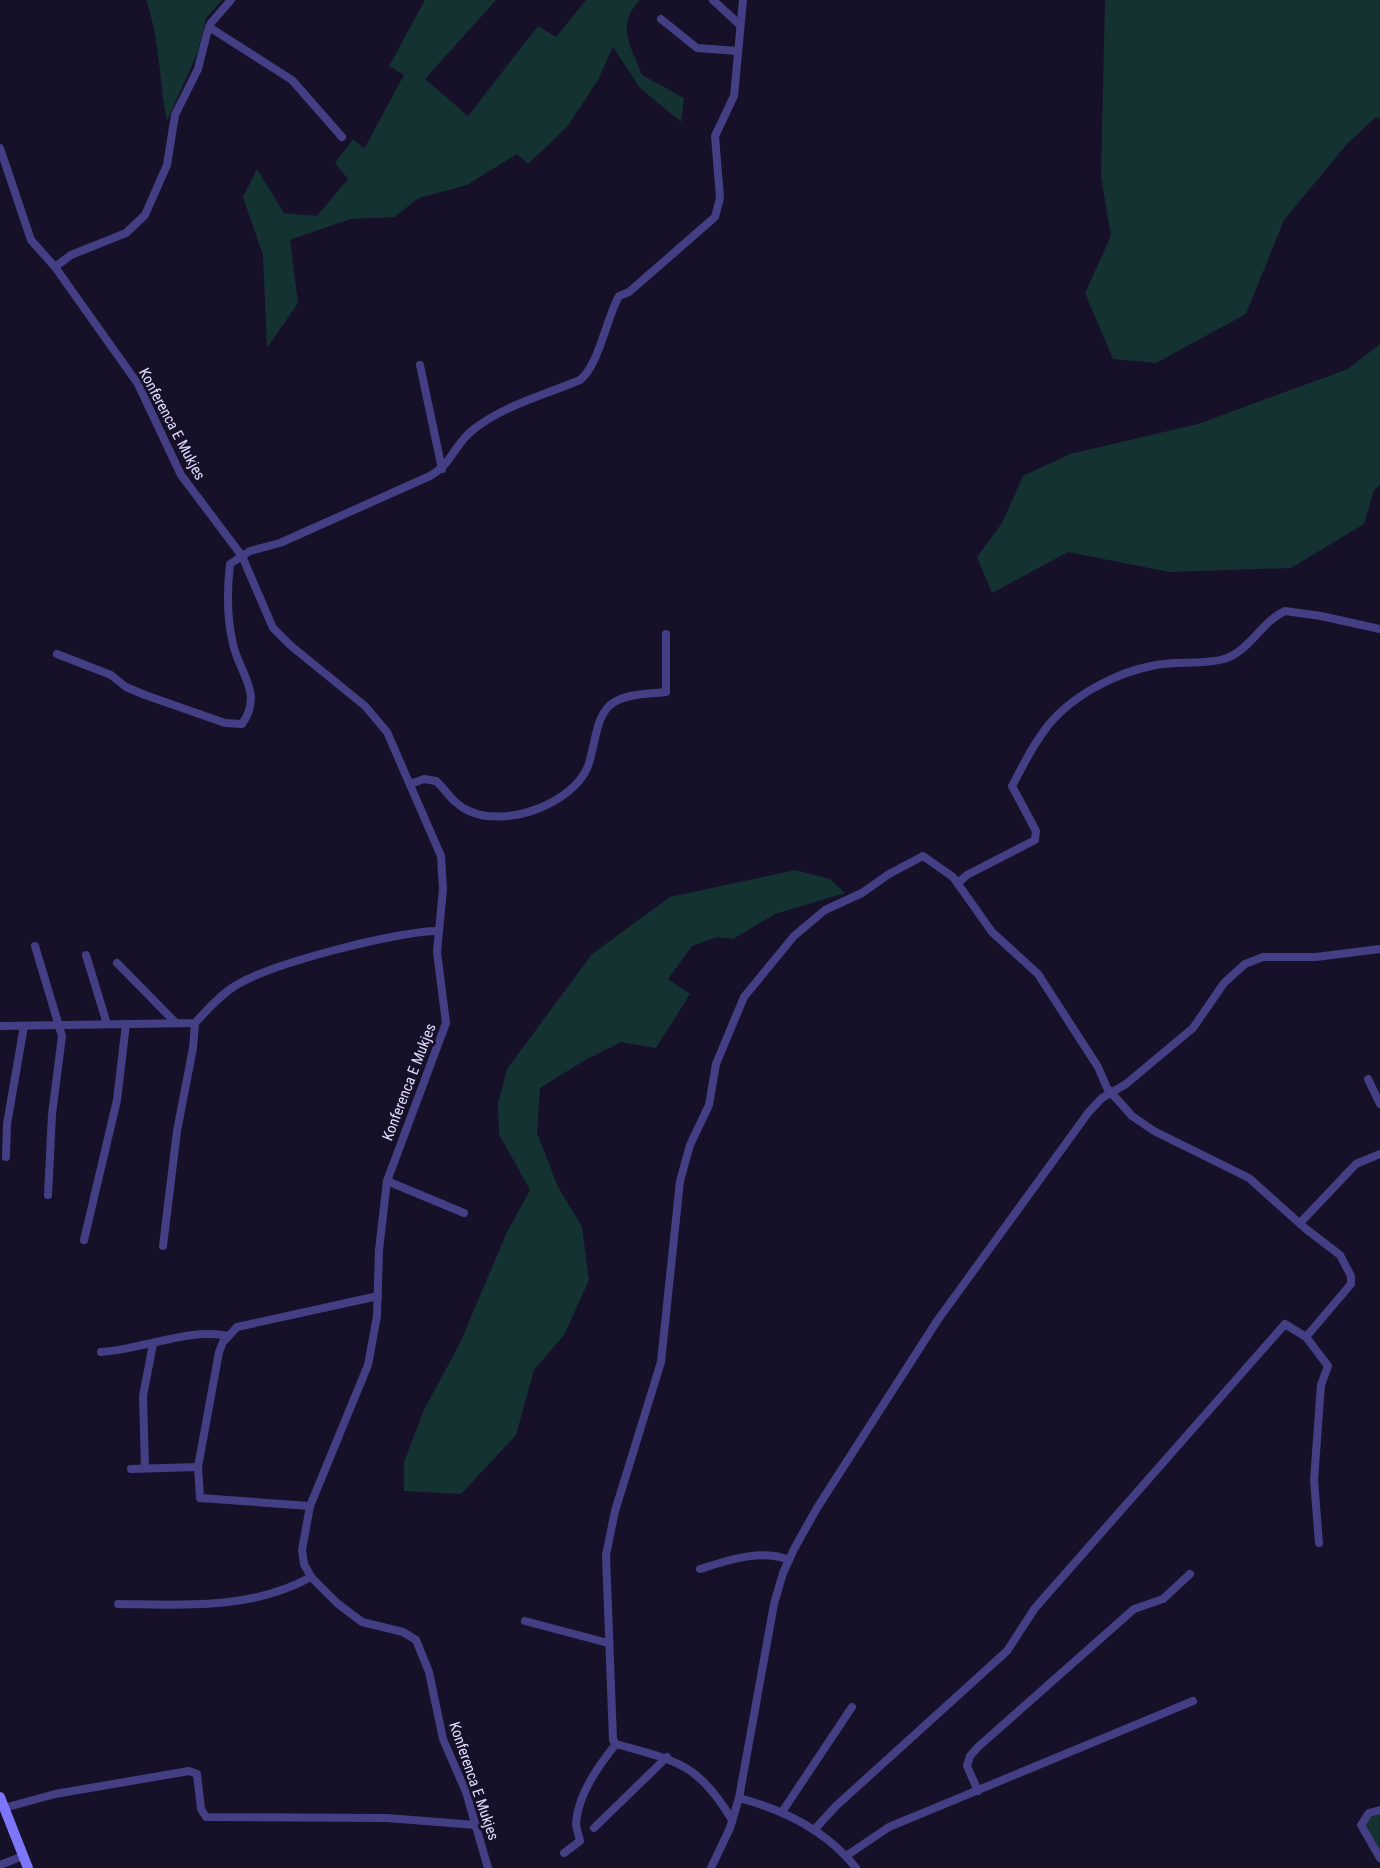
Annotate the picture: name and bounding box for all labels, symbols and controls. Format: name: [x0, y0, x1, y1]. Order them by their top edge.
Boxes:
street label: Konferenca E Mukjes: [135, 365, 209, 483]
street label: Konferenca E Mukjes: [378, 1021, 440, 1143]
street label: Konferenca E Mukjes: [445, 1719, 503, 1843]

